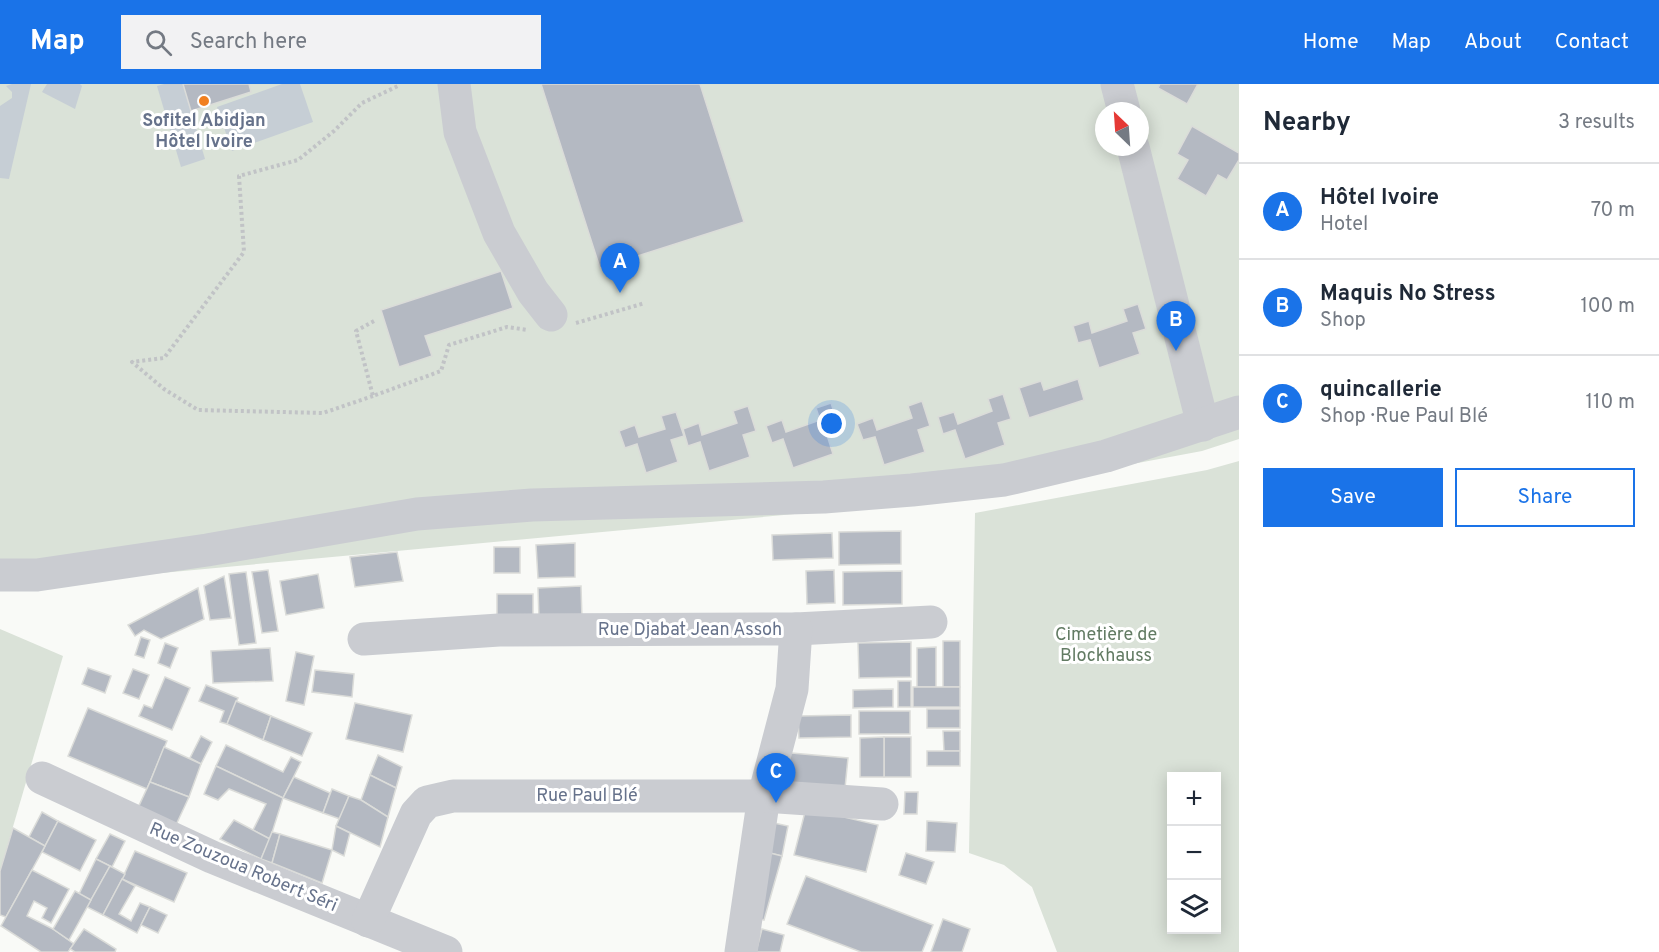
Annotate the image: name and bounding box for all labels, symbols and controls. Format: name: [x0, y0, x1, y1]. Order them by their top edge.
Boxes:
search box: [121, 15, 541, 69]
text: Map: [30, 24, 85, 60]
icon: search: [142, 26, 175, 59]
text: Search here: [190, 29, 307, 56]
text: Home: [1303, 29, 1359, 56]
text: Map: [1392, 29, 1431, 56]
text: About: [1464, 29, 1522, 56]
text: Contact: [1555, 29, 1629, 56]
marker: Sofitel Abidjan Hôtel Ivoire: [197, 94, 211, 108]
north arrow: [1095, 102, 1149, 156]
text: Nearby: [1263, 107, 1351, 140]
place label: Sofitel Abidjan Hôtel Ivoire: [142, 110, 266, 154]
text: 3 results: [1558, 110, 1635, 136]
text: Hôtel Ivoire: [1320, 185, 1439, 212]
text: A: [1275, 198, 1290, 224]
text: 70 m: [1591, 198, 1635, 224]
text: Hotel: [1320, 212, 1368, 238]
pin: A: [600, 244, 640, 293]
text: Maquis No Stress: [1320, 281, 1496, 308]
text: B: [1276, 294, 1289, 320]
text: 100 m: [1580, 294, 1635, 320]
pin: B: [1156, 302, 1196, 351]
text: Shop: [1320, 308, 1366, 334]
text: quincallerie: [1320, 377, 1442, 404]
text: C: [1276, 390, 1289, 416]
text: 110 m: [1586, 390, 1635, 416]
text: Shop · Rue Paul Blé: [1320, 404, 1488, 430]
your location: [817, 409, 846, 438]
button: Save: [1263, 468, 1443, 527]
button: Share: [1455, 468, 1635, 527]
street label: Rue Djabat Jean Assoh: [598, 619, 782, 642]
park label: Cimetière de Blockhauss: [1055, 624, 1157, 668]
pin: C: [756, 754, 796, 803]
map controls: [1167, 772, 1221, 934]
button: +: [1167, 772, 1221, 826]
street label: Rue Paul Blé: [536, 785, 638, 808]
street label: Rue Zouzoua Robert Séri: [146, 818, 340, 918]
button: −: [1167, 826, 1221, 880]
button: layers: [1167, 880, 1221, 934]

